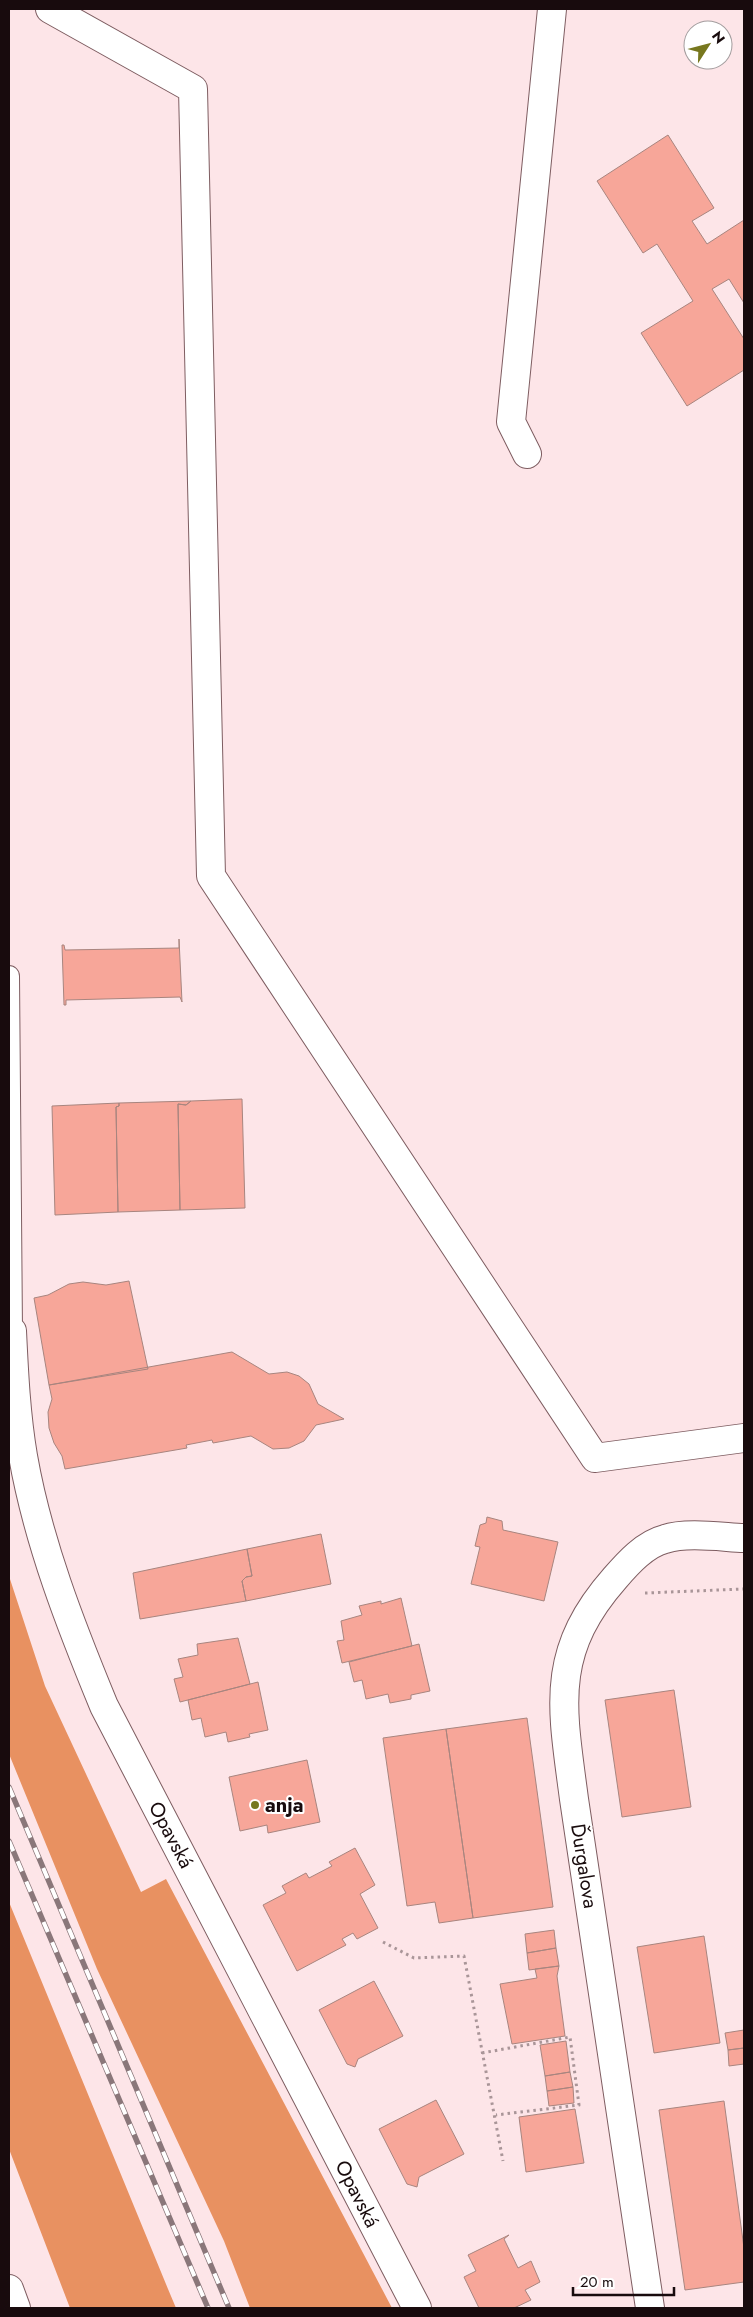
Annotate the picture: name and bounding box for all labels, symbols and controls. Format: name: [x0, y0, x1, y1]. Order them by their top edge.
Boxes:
north arrow: [683, 20, 733, 70]
text: N: [707, 27, 730, 48]
place label: anja: [265, 1791, 304, 1820]
street label: Opavská: [141, 1796, 201, 1874]
marker: anja: [249, 1799, 261, 1811]
street label: Ďurgalova: [563, 1822, 605, 1910]
street label: Opavská: [328, 2155, 386, 2233]
scale bar: [573, 2264, 674, 2296]
text: 20 m: [580, 2271, 614, 2293]

